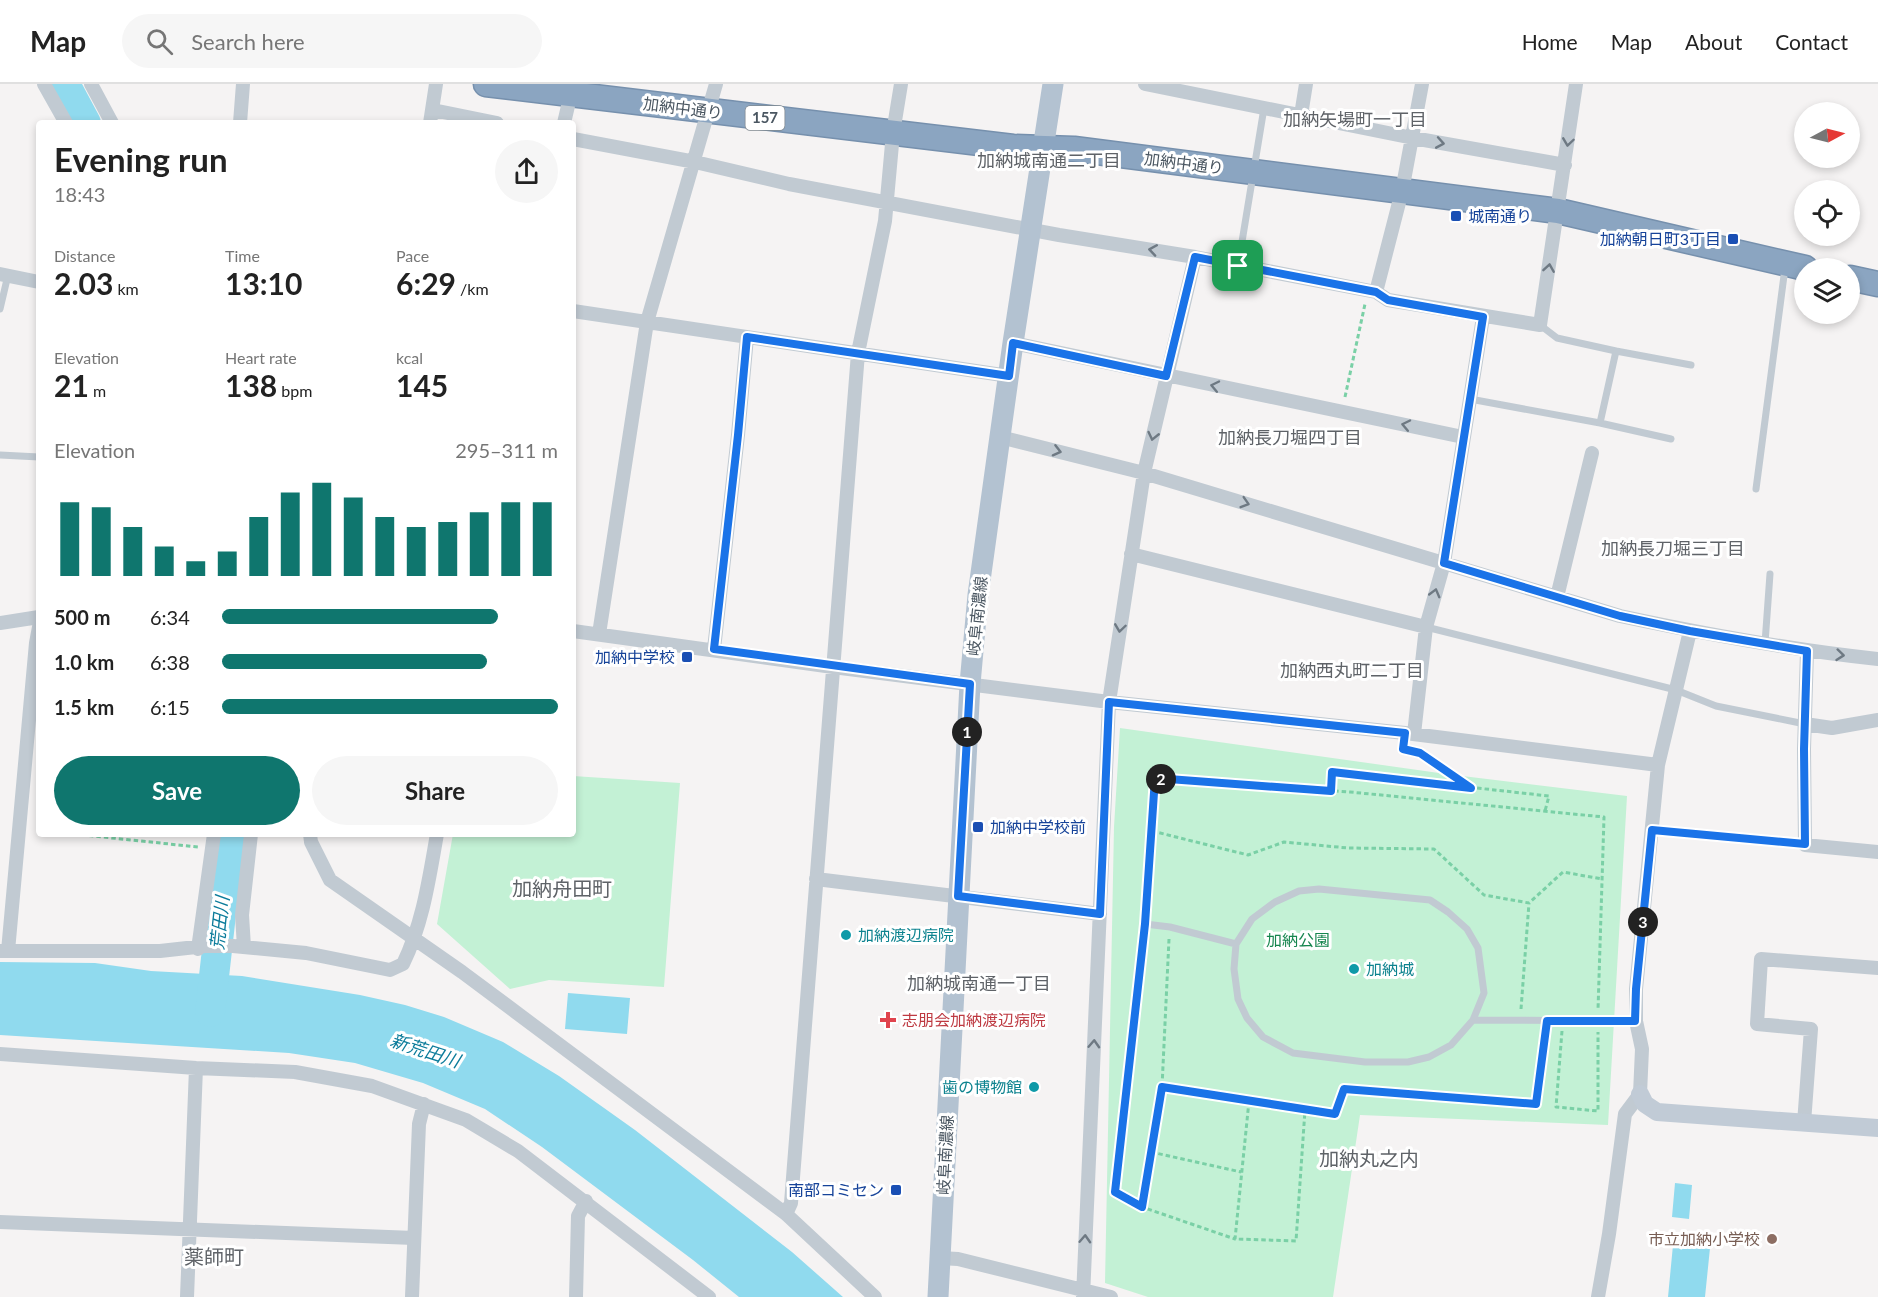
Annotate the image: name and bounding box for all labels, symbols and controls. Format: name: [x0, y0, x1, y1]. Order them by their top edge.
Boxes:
search box: [122, 14, 542, 68]
text: Map: [30, 24, 86, 58]
icon: search: [143, 25, 176, 58]
text: Search here: [191, 28, 305, 55]
text: Home: [1522, 29, 1578, 54]
text: Map: [1611, 29, 1652, 54]
text: About: [1685, 29, 1742, 54]
text: Contact: [1775, 29, 1848, 54]
street label: 加納中通り: [642, 93, 724, 122]
north arrow: [1794, 102, 1860, 168]
map controls: [1794, 102, 1860, 324]
road number: 157: [746, 106, 784, 130]
district label: 加納矢場町一丁目: [1283, 108, 1427, 130]
one-way arrow: [1435, 136, 1445, 149]
one-way arrow: [1562, 137, 1574, 147]
text: Evening run: [54, 139, 228, 179]
button: share: [495, 140, 558, 203]
street label: 加納中通り: [1143, 148, 1225, 177]
district label: 加納城南通二丁目: [977, 149, 1121, 171]
button: locate: [1794, 180, 1860, 246]
text: 18:43: [54, 182, 105, 206]
place label: 城南通り: [1468, 206, 1532, 225]
marker: 城南通り: [1449, 209, 1463, 223]
place label: 加納朝日町3丁目: [1600, 229, 1721, 248]
marker: 加納朝日町3丁目: [1726, 232, 1740, 246]
pin: [1212, 240, 1263, 291]
one-way arrow: [1148, 244, 1158, 257]
text: Distance: [54, 246, 115, 265]
text: Time: [225, 246, 260, 265]
text: Pace: [396, 246, 429, 265]
icon: arrive: [1221, 249, 1254, 282]
button: layers: [1794, 258, 1860, 324]
one-way arrow: [1543, 263, 1555, 273]
text: 2.03: [54, 265, 113, 301]
text: 13:10: [225, 265, 302, 301]
text: 6:29: [396, 265, 456, 301]
text: km: [113, 279, 139, 298]
text: /km: [456, 279, 489, 298]
text: Elevation: [54, 348, 119, 367]
text: Heart rate: [225, 348, 297, 367]
text: kcal: [396, 348, 423, 367]
text: 21: [54, 367, 89, 403]
text: 138: [225, 367, 277, 403]
text: 145: [396, 367, 448, 403]
one-way arrow: [1210, 380, 1220, 393]
text: m: [89, 381, 106, 400]
text: bpm: [277, 381, 312, 400]
one-way arrow: [1401, 419, 1411, 432]
district label: 加納長刀堀四丁目: [1218, 426, 1362, 448]
one-way arrow: [1147, 431, 1160, 441]
text: Elevation: [54, 438, 135, 462]
text: 295–311 m: [455, 438, 558, 462]
one-way arrow: [1052, 444, 1062, 457]
one-way arrow: [1239, 496, 1250, 508]
district label: 加納長刀堀三丁目: [1601, 537, 1745, 559]
street label: 岐阜南濃線: [963, 575, 990, 657]
one-way arrow: [1428, 589, 1440, 599]
text: 500 m: [54, 605, 110, 629]
text: 6:34: [150, 605, 190, 629]
one-way arrow: [1115, 624, 1127, 633]
place label: 加納中学校: [595, 647, 675, 666]
one-way arrow: [1835, 648, 1845, 661]
text: 1.0 km: [54, 650, 114, 674]
text: 6:38: [150, 650, 190, 674]
marker: 加納中学校: [680, 650, 694, 664]
district label: 加納西丸町二丁目: [1280, 659, 1424, 681]
text: 1.5 km: [54, 695, 114, 719]
text: 6:15: [150, 695, 190, 719]
pin: 1: [952, 717, 982, 747]
text: 1: [962, 722, 972, 741]
button: Save: [54, 756, 300, 825]
button: Share: [312, 756, 558, 825]
pin: 2: [1146, 764, 1176, 794]
text: 2: [1156, 769, 1166, 788]
place label: 加納中学校前: [990, 817, 1086, 836]
marker: 加納中学校前: [971, 820, 985, 834]
district label: 加納舟田町: [512, 876, 612, 900]
water label: 荒田川: [205, 893, 233, 951]
pin: 3: [1628, 907, 1658, 937]
text: 3: [1638, 912, 1648, 931]
place label: 加納渡辺病院: [858, 925, 954, 944]
marker: 加納渡辺病院: [839, 928, 853, 942]
park label: 加納公園: [1266, 930, 1330, 949]
place label: 加納城: [1366, 959, 1414, 978]
marker: 加納城: [1347, 962, 1361, 976]
district label: 加納城南通一丁目: [907, 972, 1051, 994]
place label: 志朋会加納渡辺病院: [902, 1010, 1046, 1029]
marker: 志朋会加納渡辺病院: [879, 1011, 897, 1029]
water label: 新荒田川: [388, 1028, 465, 1072]
one-way arrow: [1088, 1039, 1101, 1048]
place label: 歯の博物館: [942, 1077, 1022, 1096]
marker: 歯の博物館: [1027, 1080, 1041, 1094]
street label: 岐阜南濃線: [933, 1115, 956, 1195]
district label: 加納丸之内: [1319, 1146, 1419, 1170]
place label: 南部コミセン: [788, 1180, 884, 1199]
marker: 南部コミセン: [889, 1183, 903, 1197]
place label: 市立加納小学校: [1648, 1229, 1760, 1248]
marker: 市立加納小学校: [1765, 1232, 1779, 1246]
one-way arrow: [1079, 1234, 1092, 1243]
district label: 薬師町: [184, 1244, 244, 1268]

